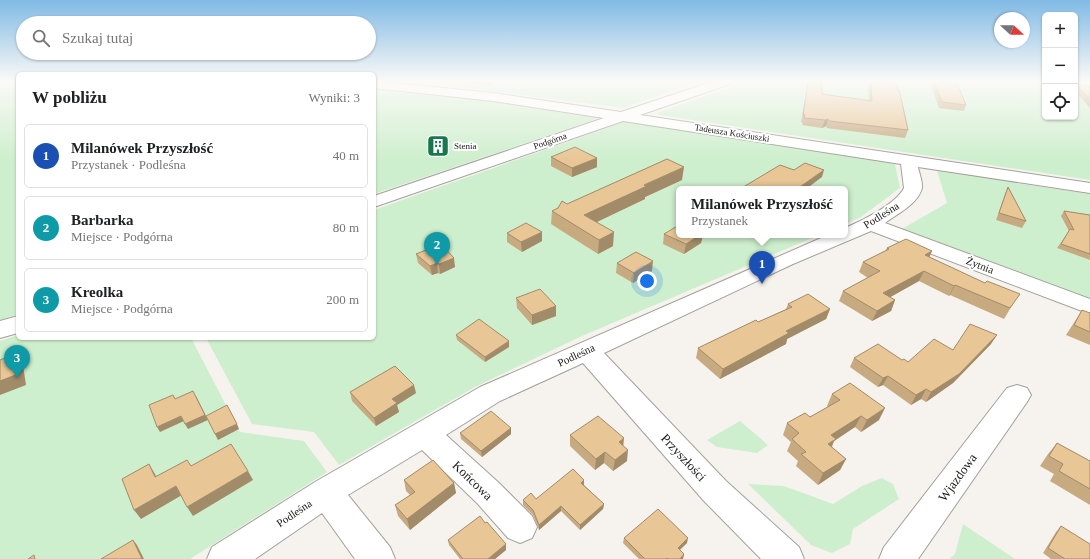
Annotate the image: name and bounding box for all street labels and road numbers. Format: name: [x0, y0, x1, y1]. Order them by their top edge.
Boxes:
street label: Tadeusza Kościuszki: [694, 122, 771, 144]
street label: Podgórna: [532, 131, 568, 151]
street label: Podleśna: [861, 199, 901, 231]
street label: Żytnia: [964, 254, 996, 276]
street label: Podleśna: [555, 341, 597, 369]
street label: Przyszłości: [658, 431, 710, 484]
street label: Wjazdowa: [935, 450, 980, 504]
street label: Końcowa: [450, 458, 496, 503]
street label: Podleśna: [274, 497, 314, 529]

